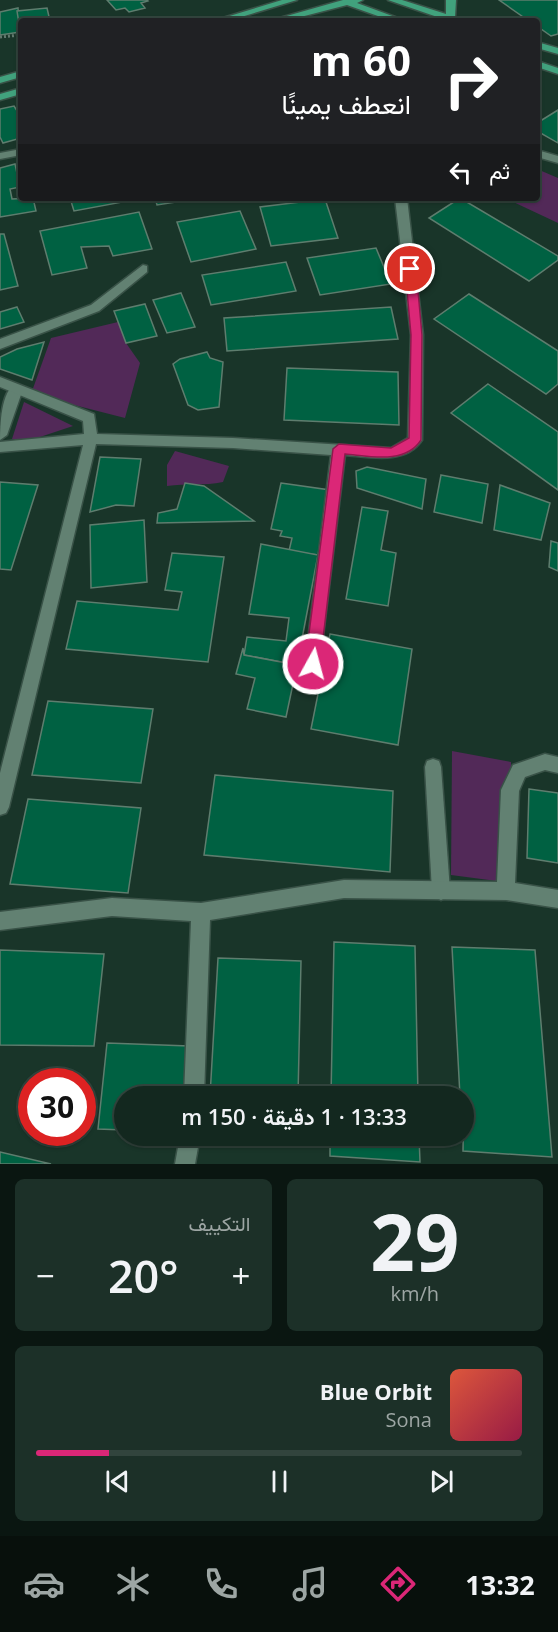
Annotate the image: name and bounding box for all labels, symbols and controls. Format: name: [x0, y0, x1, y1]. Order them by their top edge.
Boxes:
text: 60 m: [311, 31, 411, 88]
icon: right: [432, 42, 510, 120]
text: انعطف يمينًا: [281, 85, 411, 122]
text: ثم: [489, 155, 510, 185]
icon: left: [444, 156, 477, 189]
pin: [384, 243, 435, 294]
icon: arrive: [393, 252, 426, 285]
position arrow: [281, 632, 345, 696]
speed limit sign: 30: [18, 1068, 96, 1146]
text: 13:33 · 1 دقيقة · 150 m: [181, 1101, 407, 1131]
text: 29: [370, 1188, 459, 1294]
text: التكييف: [188, 1210, 251, 1237]
text: 20°: [108, 1245, 179, 1306]
text: −: [36, 1253, 55, 1298]
text: +: [232, 1253, 250, 1298]
text: km/h: [390, 1280, 439, 1307]
text: Blue Orbit: [320, 1376, 432, 1406]
text: Sona: [386, 1406, 432, 1433]
icon: previous: [101, 1465, 134, 1498]
icon: pause: [263, 1465, 296, 1498]
icon: next: [425, 1465, 458, 1498]
icon: car: [23, 1563, 65, 1605]
icon: climate: [112, 1563, 154, 1605]
icon: phone: [200, 1563, 242, 1605]
icon: music: [289, 1563, 331, 1605]
icon: directions: [377, 1563, 419, 1605]
text: 13:32: [465, 1566, 535, 1603]

